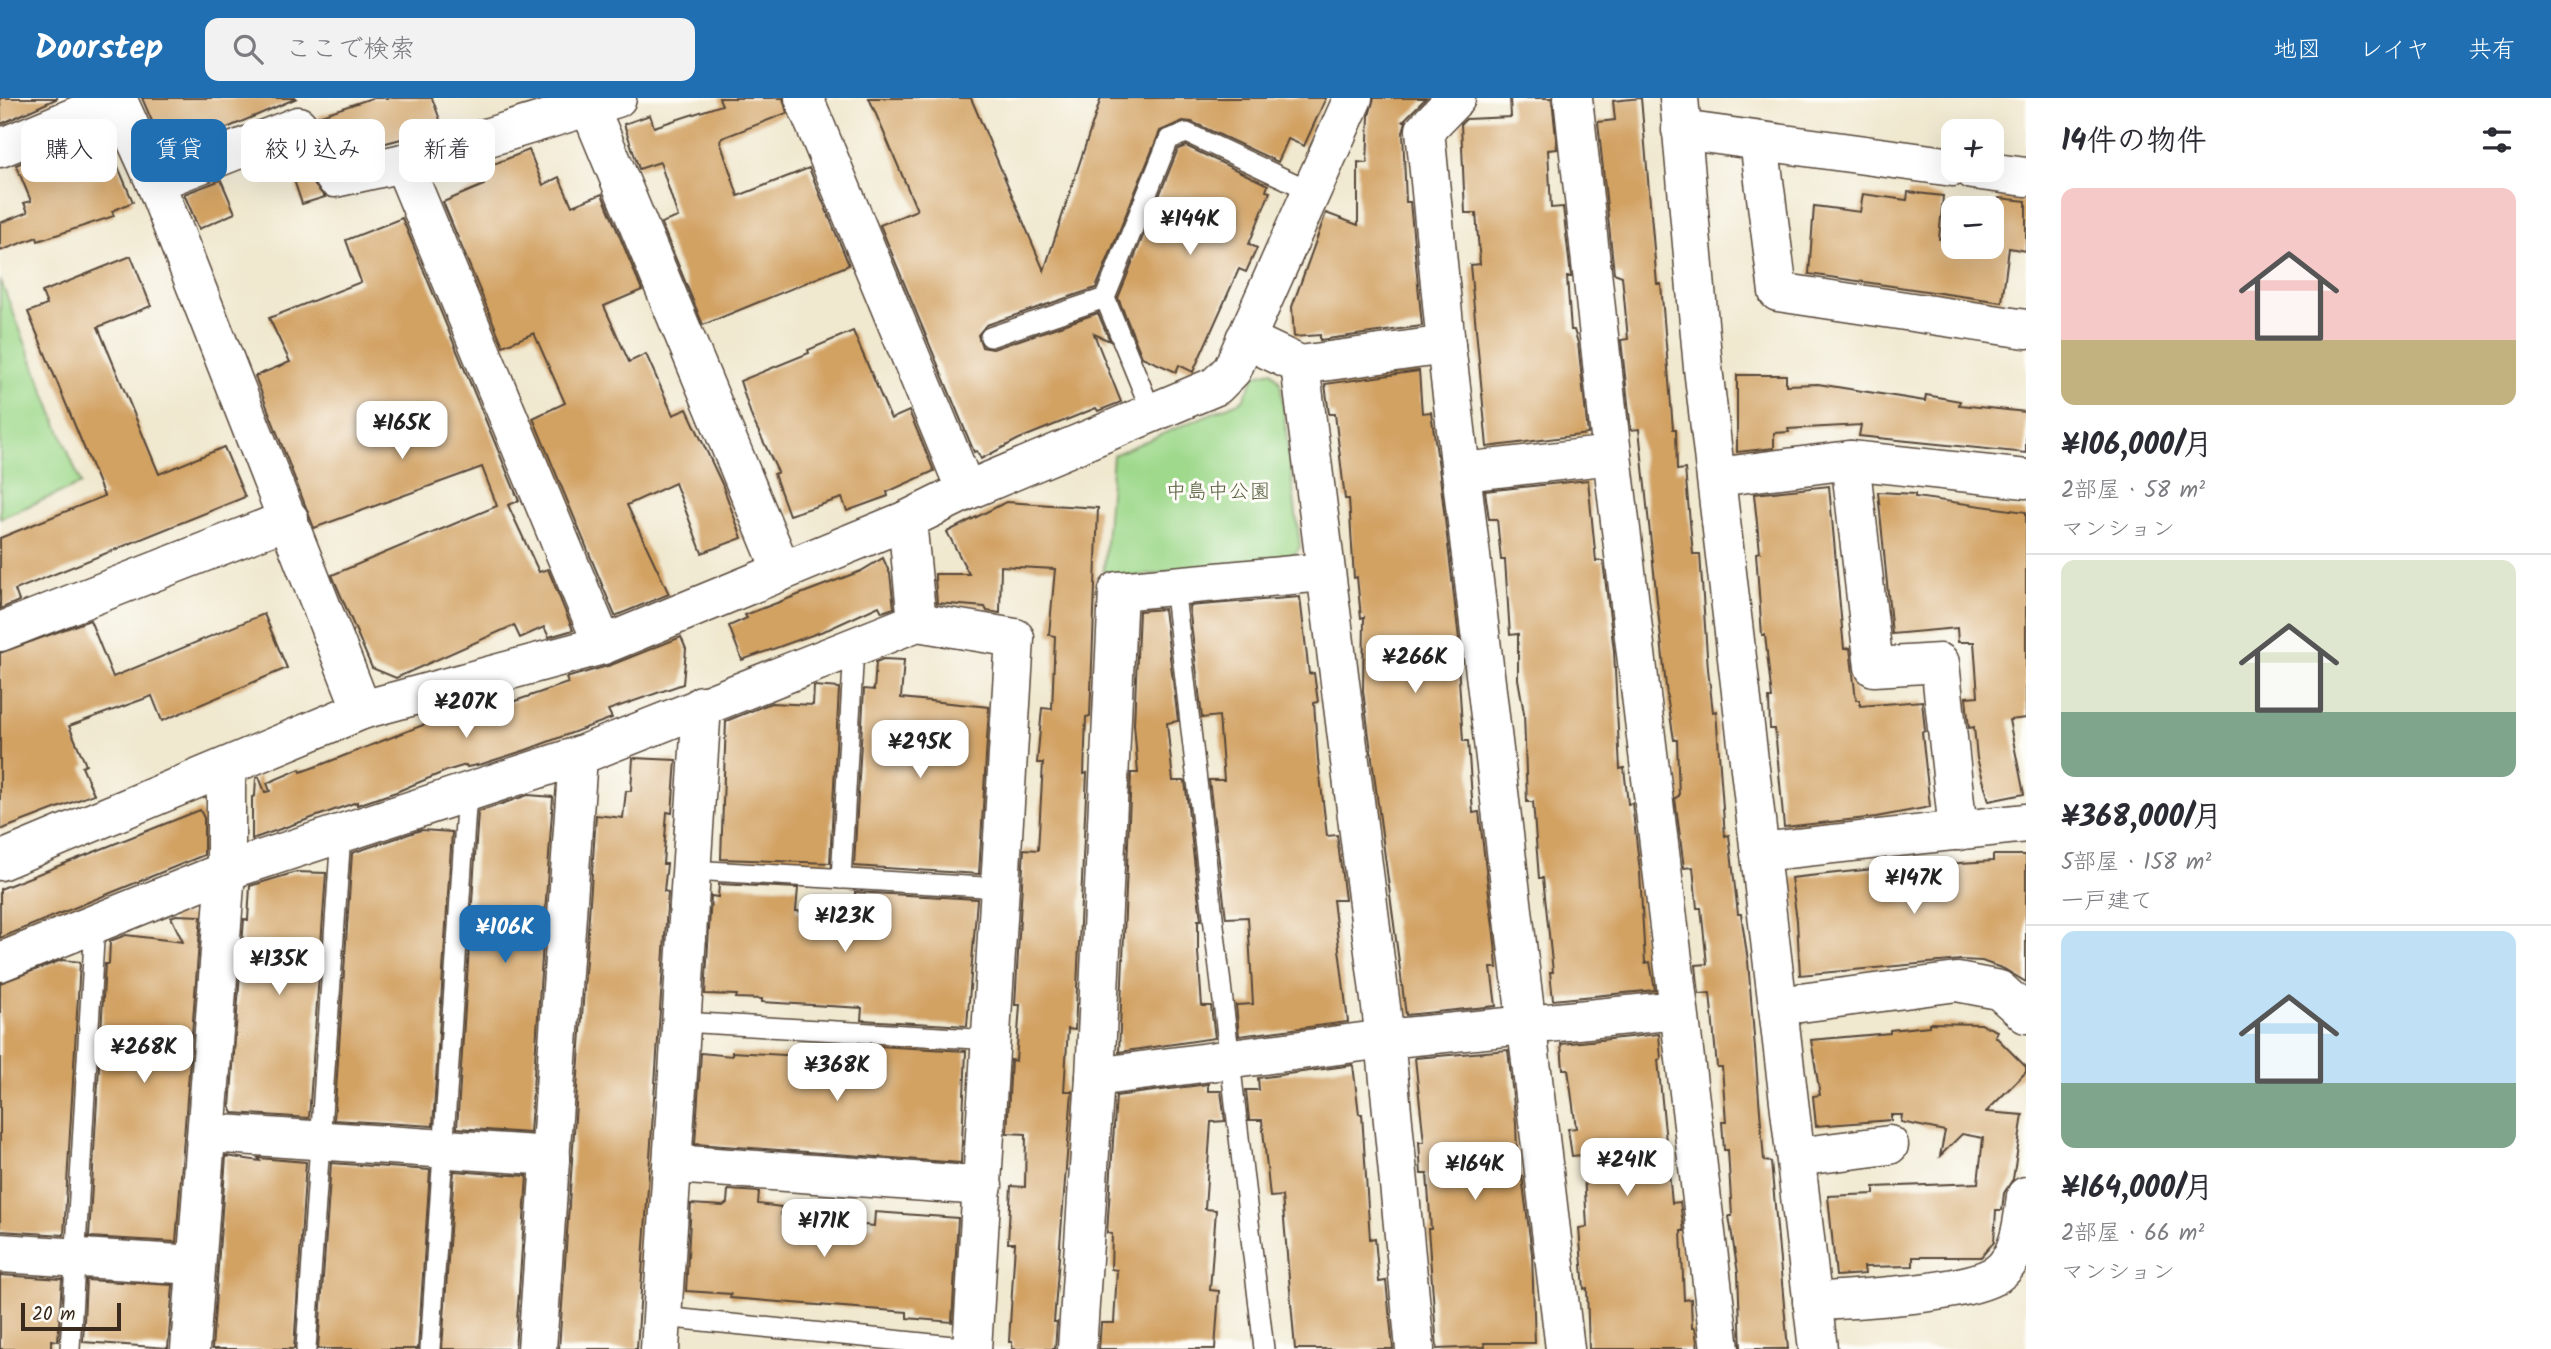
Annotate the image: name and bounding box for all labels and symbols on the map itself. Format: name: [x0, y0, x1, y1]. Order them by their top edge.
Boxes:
pin: ¥144K: [1141, 198, 1239, 257]
pin: ¥165K: [353, 402, 451, 461]
park label: 中島中公園: [1166, 476, 1271, 509]
pin: ¥266K: [1366, 636, 1464, 695]
pin: ¥207K: [417, 680, 515, 740]
pin: ¥295K: [871, 720, 969, 780]
pin: ¥147K: [1865, 856, 1963, 916]
pin: ¥123K: [796, 894, 894, 954]
pin: ¥106K: [456, 906, 554, 965]
pin: ¥135K: [230, 937, 328, 997]
pin: ¥268K: [95, 1026, 193, 1085]
pin: ¥368K: [788, 1044, 886, 1103]
pin: ¥241K: [1578, 1138, 1676, 1198]
pin: ¥164K: [1426, 1142, 1524, 1202]
pin: ¥171K: [775, 1200, 873, 1259]
scale bar: [21, 1300, 121, 1332]

